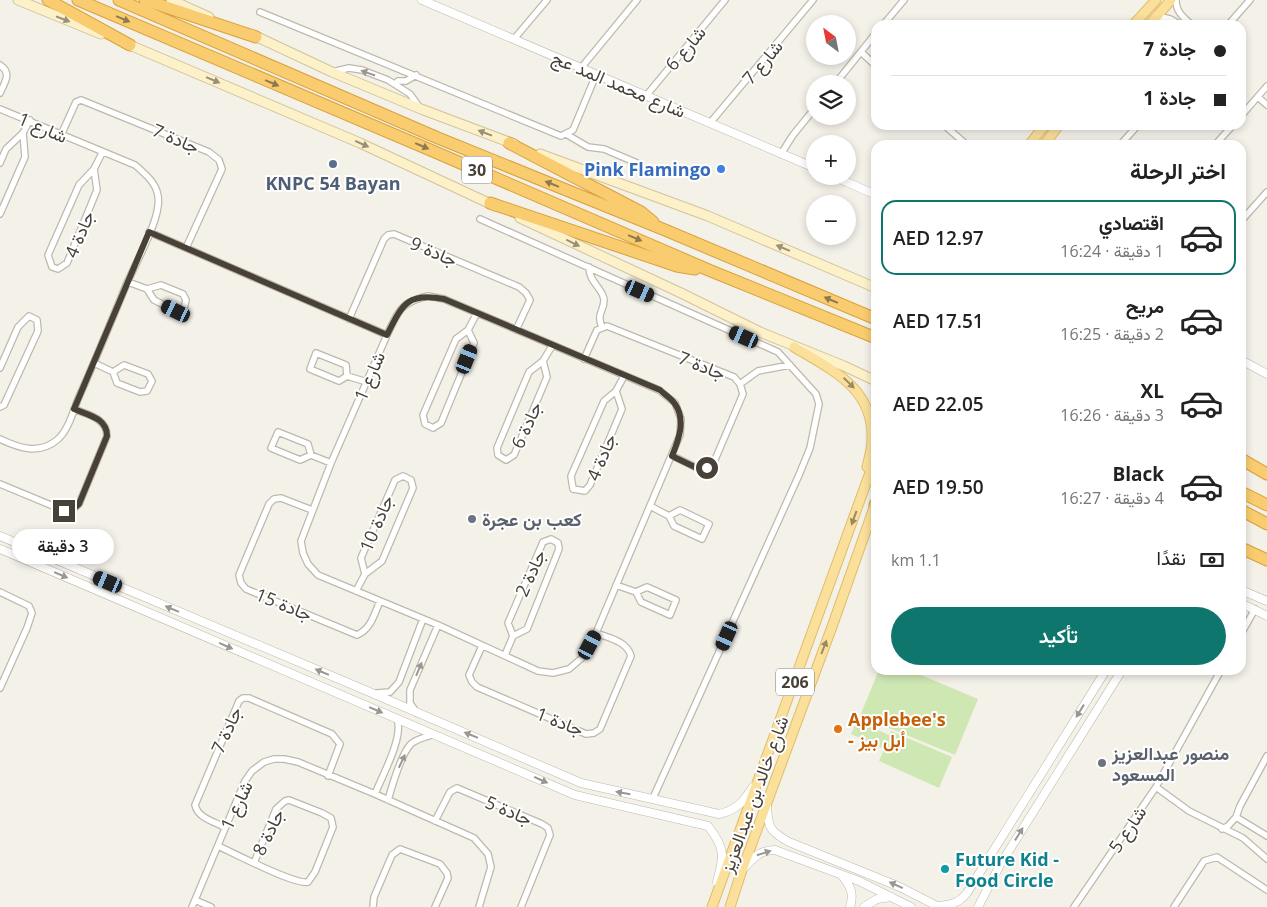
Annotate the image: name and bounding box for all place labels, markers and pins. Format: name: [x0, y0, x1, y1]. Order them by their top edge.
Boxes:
place label: Pink Flamingo: [584, 157, 711, 181]
marker: KNPC 54 Bayan: [327, 158, 339, 170]
marker: Pink Flamingo: [715, 163, 727, 175]
place label: KNPC 54 Bayan: [265, 171, 401, 195]
place label: كعب بن عجرة: [482, 507, 582, 531]
marker: كعب بن عجرة: [466, 513, 478, 525]
place label: Applebee's - أبل بيز: [848, 707, 946, 752]
marker: Applebee's - أبل بيز: [832, 723, 844, 735]
place label: منصور عبدالعزيز المسعود: [1111, 741, 1229, 786]
marker: منصور عبدالعزيز المسعود: [1096, 757, 1108, 769]
place label: Future Kid - Food Circle: [955, 847, 1059, 892]
marker: Future Kid - Food Circle: [939, 863, 951, 875]

